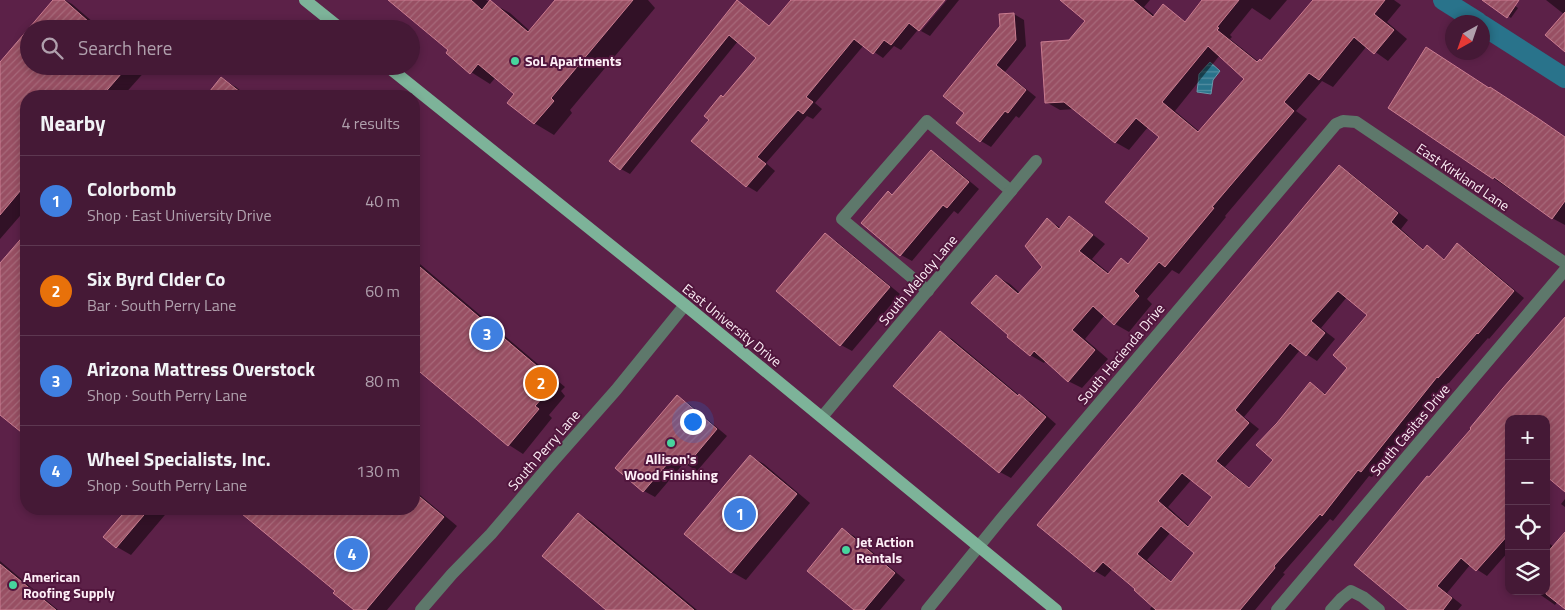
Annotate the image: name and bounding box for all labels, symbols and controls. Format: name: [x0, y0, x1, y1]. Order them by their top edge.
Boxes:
north arrow: [1445, 15, 1490, 60]
search box: [20, 20, 420, 75]
text: Search here: [78, 33, 172, 62]
icon: search: [38, 34, 66, 62]
place label: SoL Apartments: [525, 50, 622, 71]
marker: SoL Apartments: [509, 55, 521, 67]
text: Nearby: [40, 107, 105, 139]
text: 4 results: [341, 111, 400, 135]
street label: East Kirkland Lane: [1412, 138, 1514, 216]
text: Colorbomb: [87, 174, 176, 203]
text: 1: [52, 189, 60, 213]
text: 40 m: [365, 189, 400, 213]
text: Shop · East University Drive: [87, 203, 271, 227]
street label: South Melody Lane: [873, 230, 962, 330]
text: Six Byrd CIder Co: [87, 264, 225, 293]
street label: East University Drive: [678, 278, 786, 371]
text: 2: [52, 279, 60, 303]
text: 60 m: [365, 279, 400, 303]
text: Bar · South Perry Lane: [87, 293, 236, 317]
street label: South Hacienda Drive: [1072, 299, 1169, 409]
pin: 3: [471, 315, 503, 353]
text: Arizona Mattress Overstock: [87, 354, 315, 383]
pin: 2: [525, 364, 557, 402]
text: 3: [52, 369, 60, 393]
text: 80 m: [365, 369, 400, 393]
street label: South Casitas Drive: [1365, 379, 1454, 480]
text: Shop · South Perry Lane: [87, 383, 247, 407]
street label: South Perry Lane: [503, 405, 585, 495]
your location: [680, 409, 706, 435]
map controls: [1505, 415, 1550, 595]
button: +: [1505, 415, 1550, 460]
marker: Allison's Wood Finishing: [665, 437, 677, 449]
text: Wheel Specialists, Inc.: [87, 444, 271, 473]
place label: Allison's Wood Finishing: [624, 448, 719, 485]
text: 4: [52, 459, 60, 483]
text: 130 m: [356, 459, 400, 483]
button: −: [1505, 460, 1550, 505]
text: Shop · South Perry Lane: [87, 473, 247, 497]
pin: 1: [724, 495, 756, 533]
button: locate: [1505, 505, 1550, 550]
place label: Jet Action Rentals: [856, 531, 914, 568]
pin: 4: [336, 535, 368, 573]
marker: Jet Action Rentals: [840, 544, 852, 556]
button: layers: [1505, 550, 1550, 595]
place label: American Roofing Supply: [23, 566, 115, 603]
marker: American Roofing Supply: [7, 579, 19, 591]

